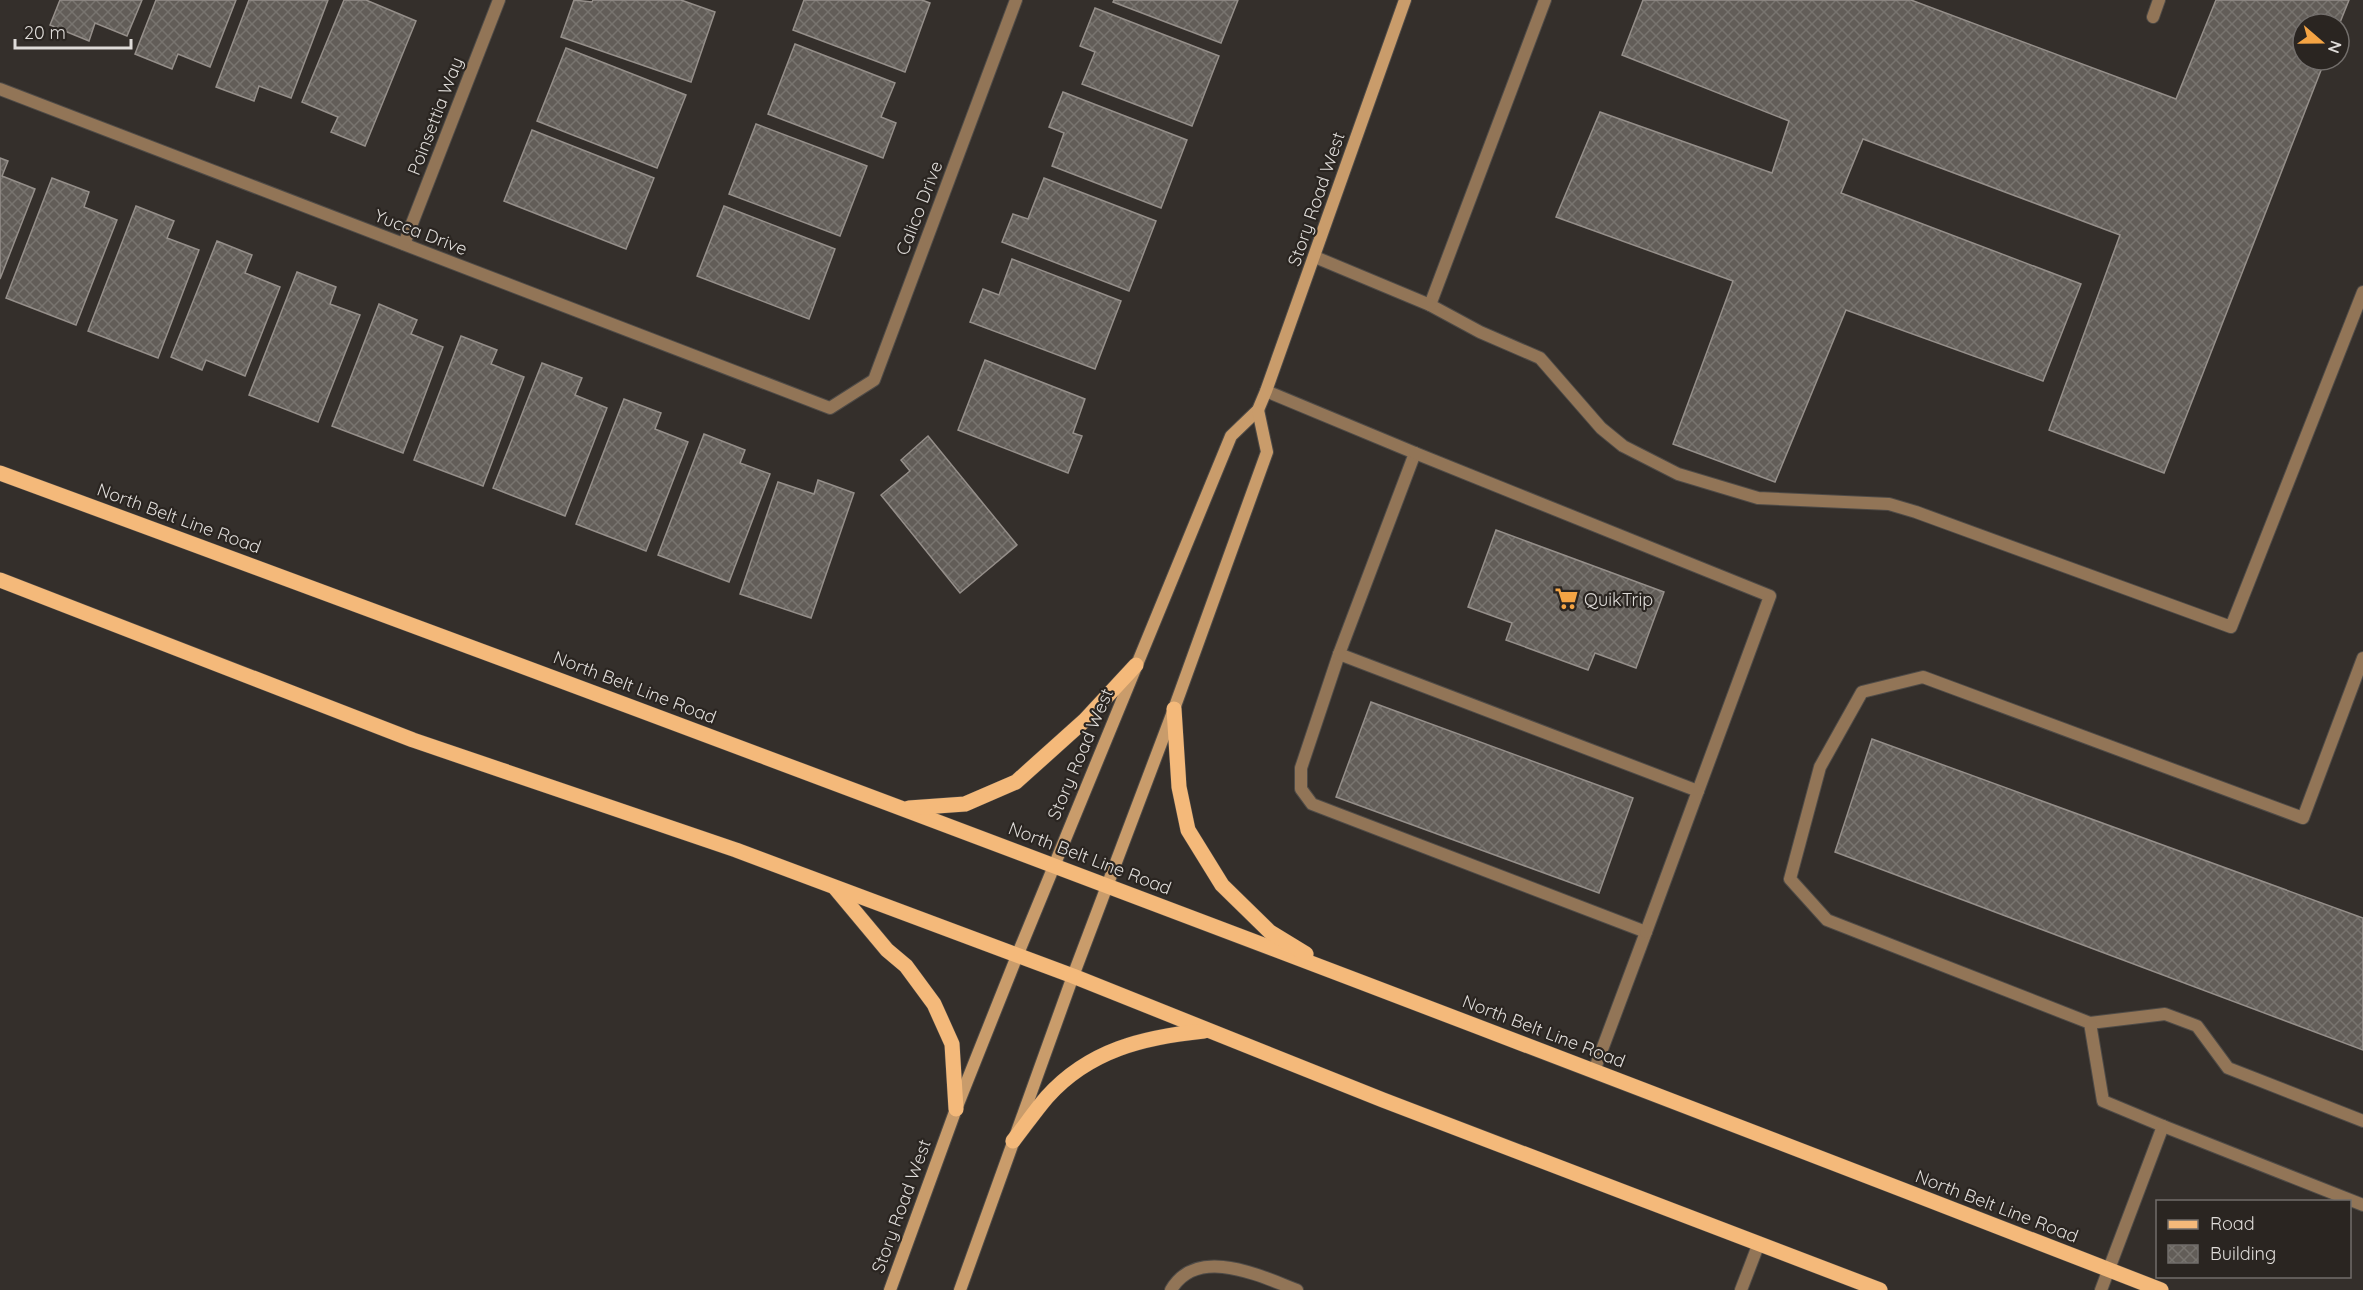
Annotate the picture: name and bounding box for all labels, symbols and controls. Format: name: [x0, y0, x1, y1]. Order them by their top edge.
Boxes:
scale bar: [15, 12, 130, 50]
north arrow: [2291, 12, 2351, 72]
text: 20 m: [24, 21, 66, 44]
text: N: [2324, 38, 2347, 56]
street label: Poinsettia Way: [402, 54, 468, 178]
street label: Story Road West: [1282, 129, 1350, 269]
street label: Calico Drive: [891, 158, 947, 258]
street label: Yucca Drive: [371, 204, 471, 260]
street label: North Belt Line Road: [94, 478, 264, 558]
supermarket icon: QuikTrip: [1553, 586, 1579, 612]
place label: QuikTrip: [1584, 588, 1653, 611]
street label: North Belt Line Road: [550, 645, 720, 729]
street label: Story Road West: [1042, 685, 1118, 823]
street label: North Belt Line Road: [1005, 816, 1175, 900]
street label: North Belt Line Road: [1459, 989, 1629, 1073]
street label: Story Road West: [866, 1136, 936, 1276]
street label: North Belt Line Road: [1912, 1164, 2082, 1248]
legend: [2156, 1200, 2351, 1278]
text: Road: [2210, 1212, 2255, 1235]
text: Building: [2210, 1242, 2276, 1265]

